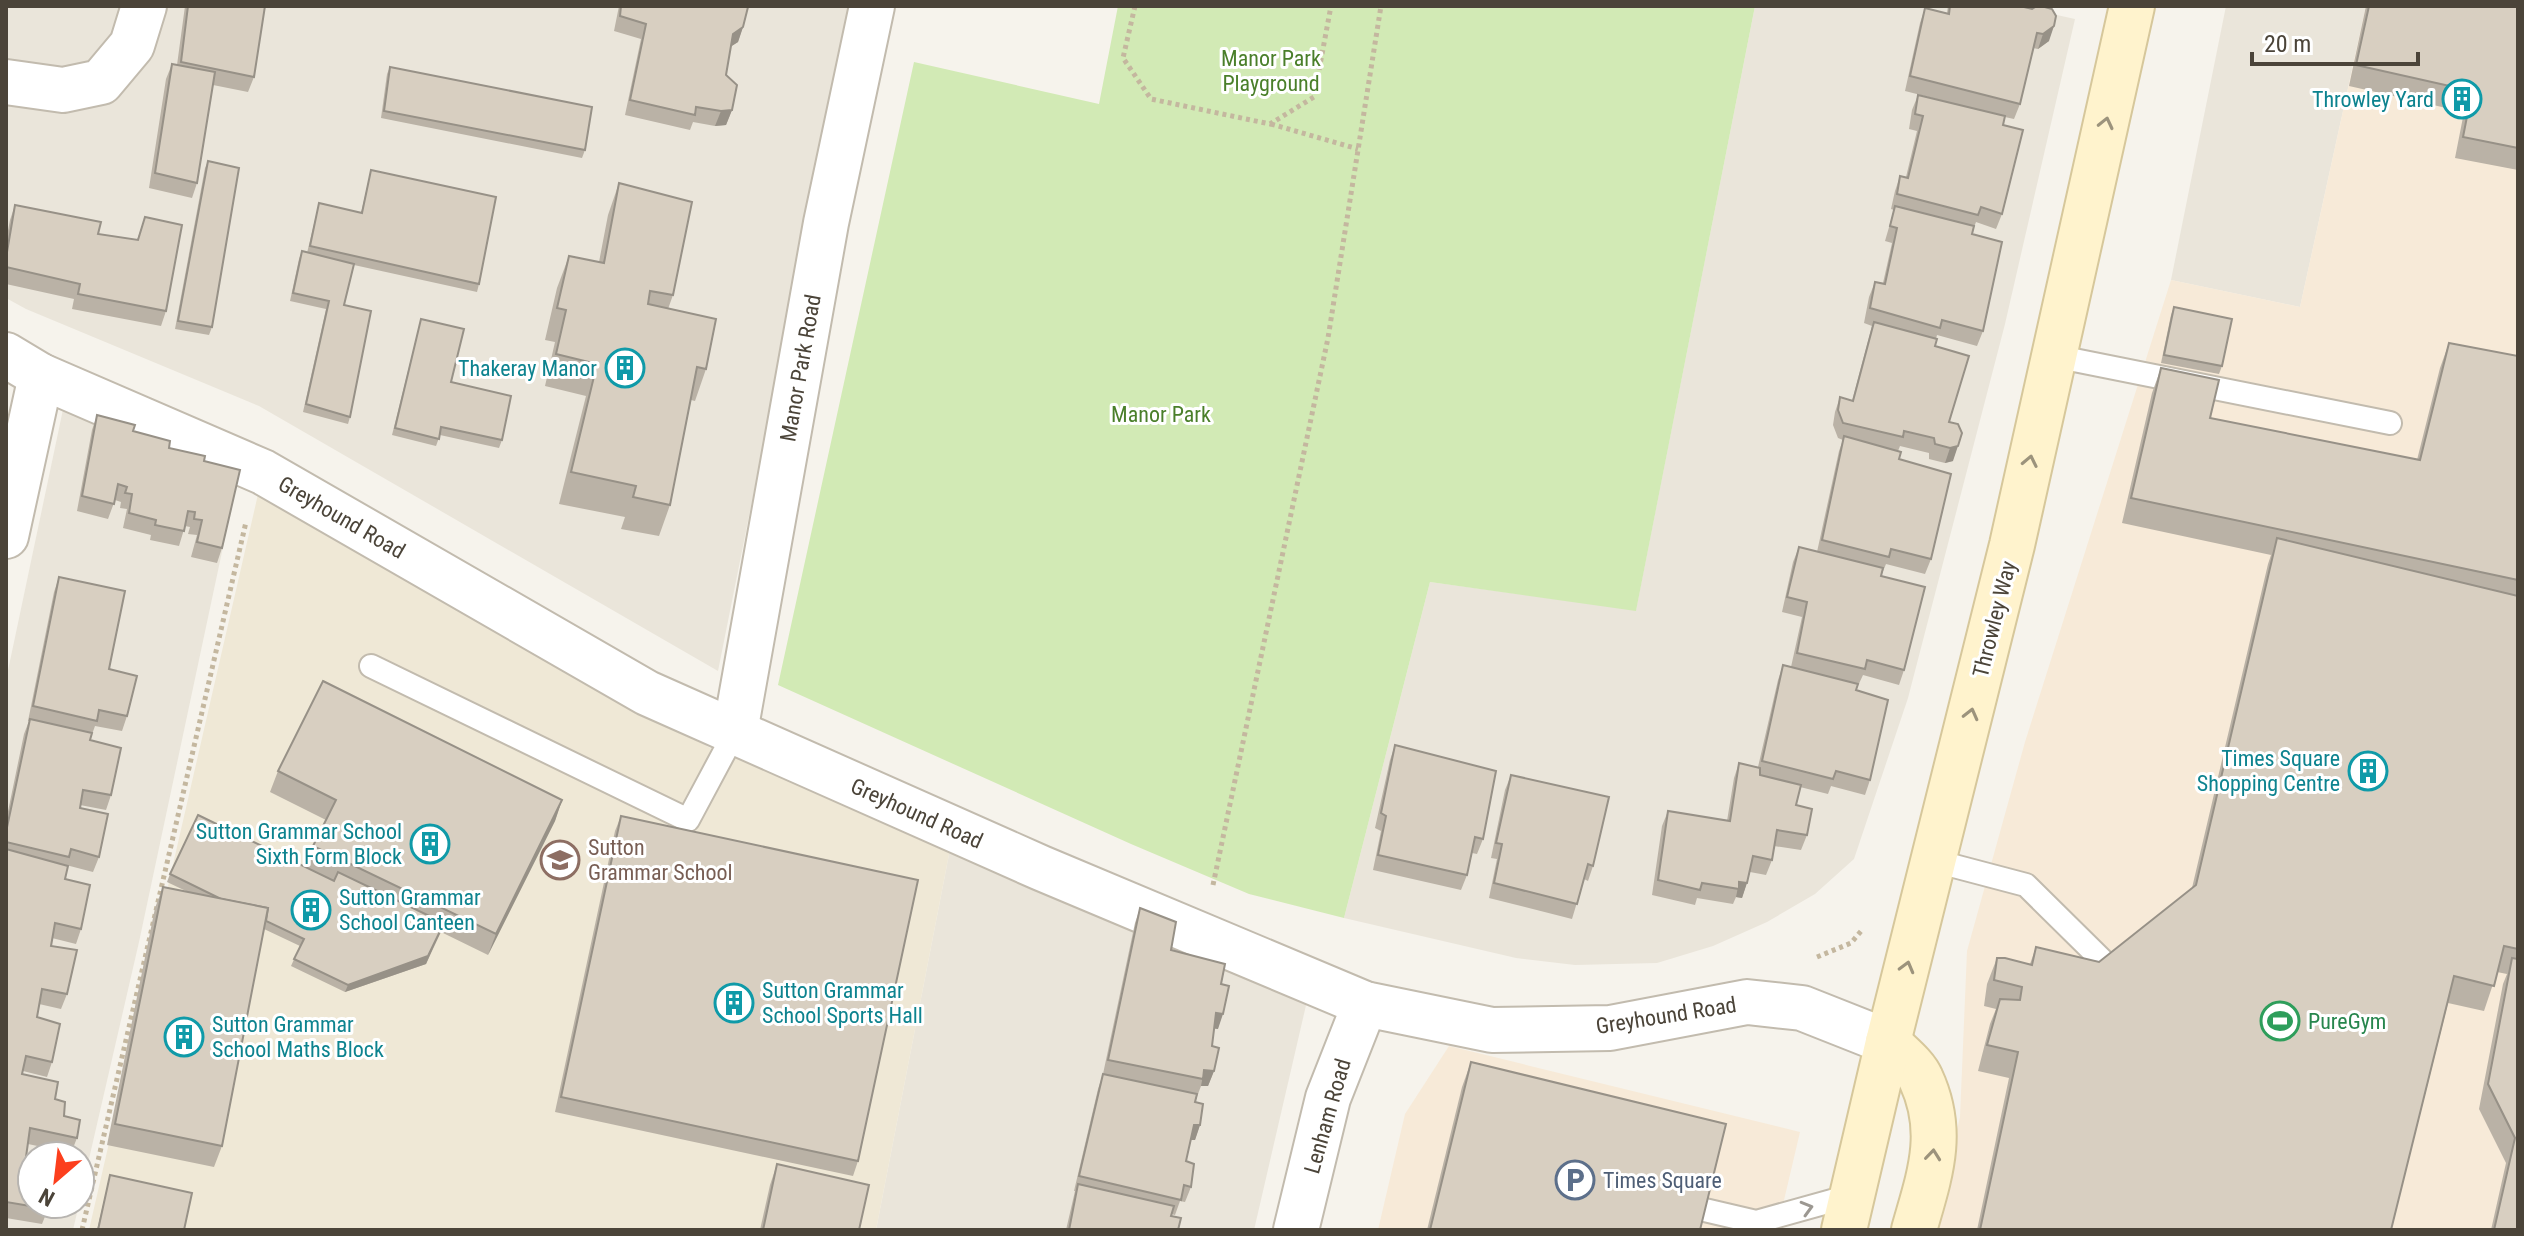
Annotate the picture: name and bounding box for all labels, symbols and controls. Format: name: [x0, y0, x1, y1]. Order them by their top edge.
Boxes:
scale bar: [2252, 16, 2418, 66]
text: 20 m: [2264, 30, 2311, 58]
park label: Manor Park Playground: [1221, 46, 1321, 96]
building icon: Throwley Yard: [2441, 78, 2483, 120]
place label: Throwley Yard: [2312, 87, 2434, 112]
one-way arrow: [2097, 116, 2114, 130]
street label: Manor Park Road: [775, 293, 826, 444]
building icon: Thakeray Manor: [604, 347, 646, 389]
place label: Thakeray Manor: [458, 356, 597, 381]
park label: Manor Park: [1111, 402, 1211, 427]
one-way arrow: [2021, 455, 2038, 469]
street label: Greyhound Road: [274, 471, 409, 564]
street label: Throwley Way: [1968, 558, 2021, 680]
one-way arrow: [1961, 708, 1978, 722]
place label: Times Square Shopping Centre: [2197, 746, 2340, 796]
building icon: Times Square Shopping Centre: [2347, 750, 2389, 792]
street label: Greyhound Road: [847, 773, 987, 854]
place label: Sutton Grammar School Sixth Form Block: [196, 819, 402, 869]
building icon: Sutton Grammar School Sixth Form Block: [409, 823, 451, 865]
place label: Sutton Grammar School: [588, 835, 733, 885]
school or university icon: Sutton Grammar School: [539, 839, 581, 881]
place label: Sutton Grammar School Canteen: [339, 885, 481, 935]
building icon: Sutton Grammar School Canteen: [290, 889, 332, 931]
one-way arrow: [1898, 960, 1915, 974]
place label: Sutton Grammar School Sports Hall: [762, 978, 923, 1028]
building icon: Sutton Grammar School Sports Hall: [713, 982, 755, 1024]
street label: Greyhound Road: [1594, 992, 1738, 1039]
sports icon: PureGym: [2259, 1000, 2301, 1042]
place label: PureGym: [2308, 1009, 2386, 1034]
place label: Sutton Grammar School Maths Block: [212, 1012, 384, 1062]
building icon: Sutton Grammar School Maths Block: [163, 1016, 205, 1058]
street label: Lenham Road: [1299, 1056, 1356, 1176]
north arrow: [16, 1140, 96, 1220]
one-way arrow: [1924, 1148, 1941, 1161]
parking icon: Times Square: [1554, 1159, 1596, 1201]
place label: Times Square: [1603, 1168, 1722, 1193]
text: N: [35, 1183, 59, 1211]
one-way arrow: [1800, 1201, 1814, 1217]

